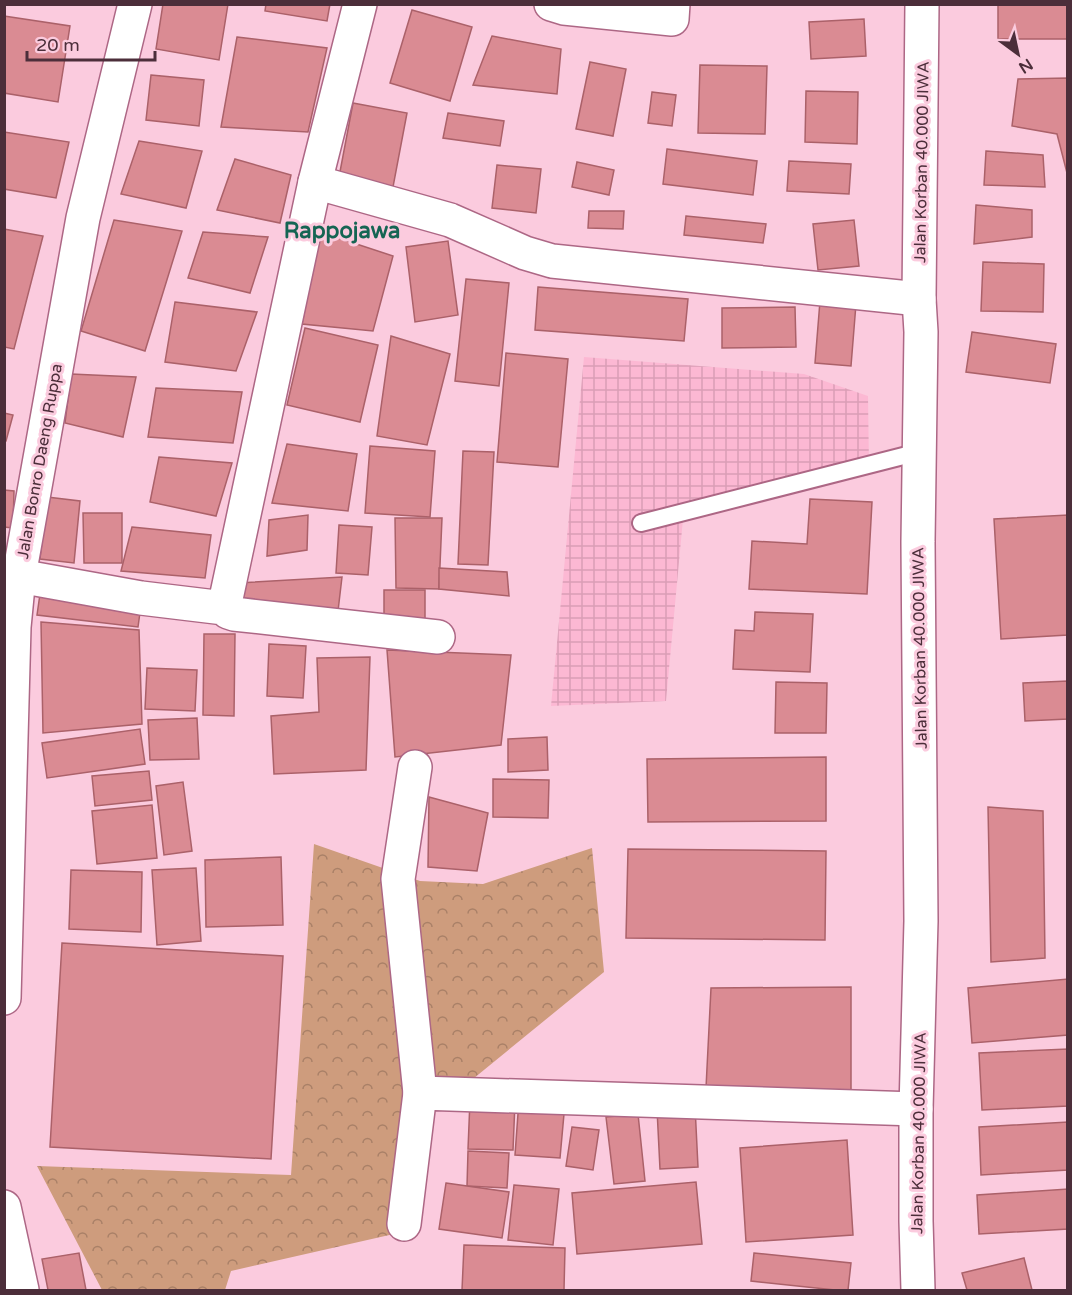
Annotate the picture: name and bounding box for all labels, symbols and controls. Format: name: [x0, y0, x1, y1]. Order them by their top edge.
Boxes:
scale bar: [27, 24, 154, 62]
north arrow: [988, 24, 1048, 84]
text: 20 m: [36, 34, 80, 56]
text: N: [1015, 54, 1036, 78]
street label: Jalan Korban 40.000 JIWA: [910, 61, 934, 263]
district label: Rappojawa: [284, 218, 400, 244]
street label: Jalan Bonro Daeng Ruppa: [13, 362, 67, 560]
street label: Jalan Korban 40.000 JIWA: [908, 547, 932, 749]
street label: Jalan Korban 40.000 JIWA: [907, 1032, 931, 1234]

